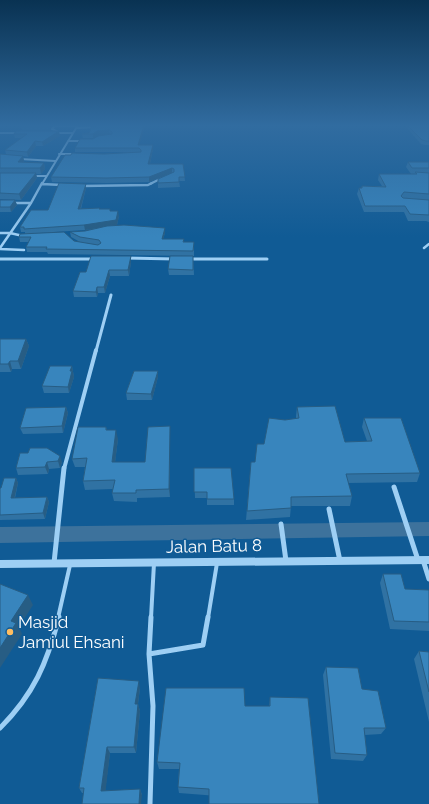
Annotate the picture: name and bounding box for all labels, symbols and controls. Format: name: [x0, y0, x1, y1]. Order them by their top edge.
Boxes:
street label: Jalan Batu 8: [166, 535, 262, 557]
place label: Masjid Jamiul Ehsani: [18, 612, 125, 652]
marker: Masjid Jamiul Ehsani: [5, 627, 15, 637]

